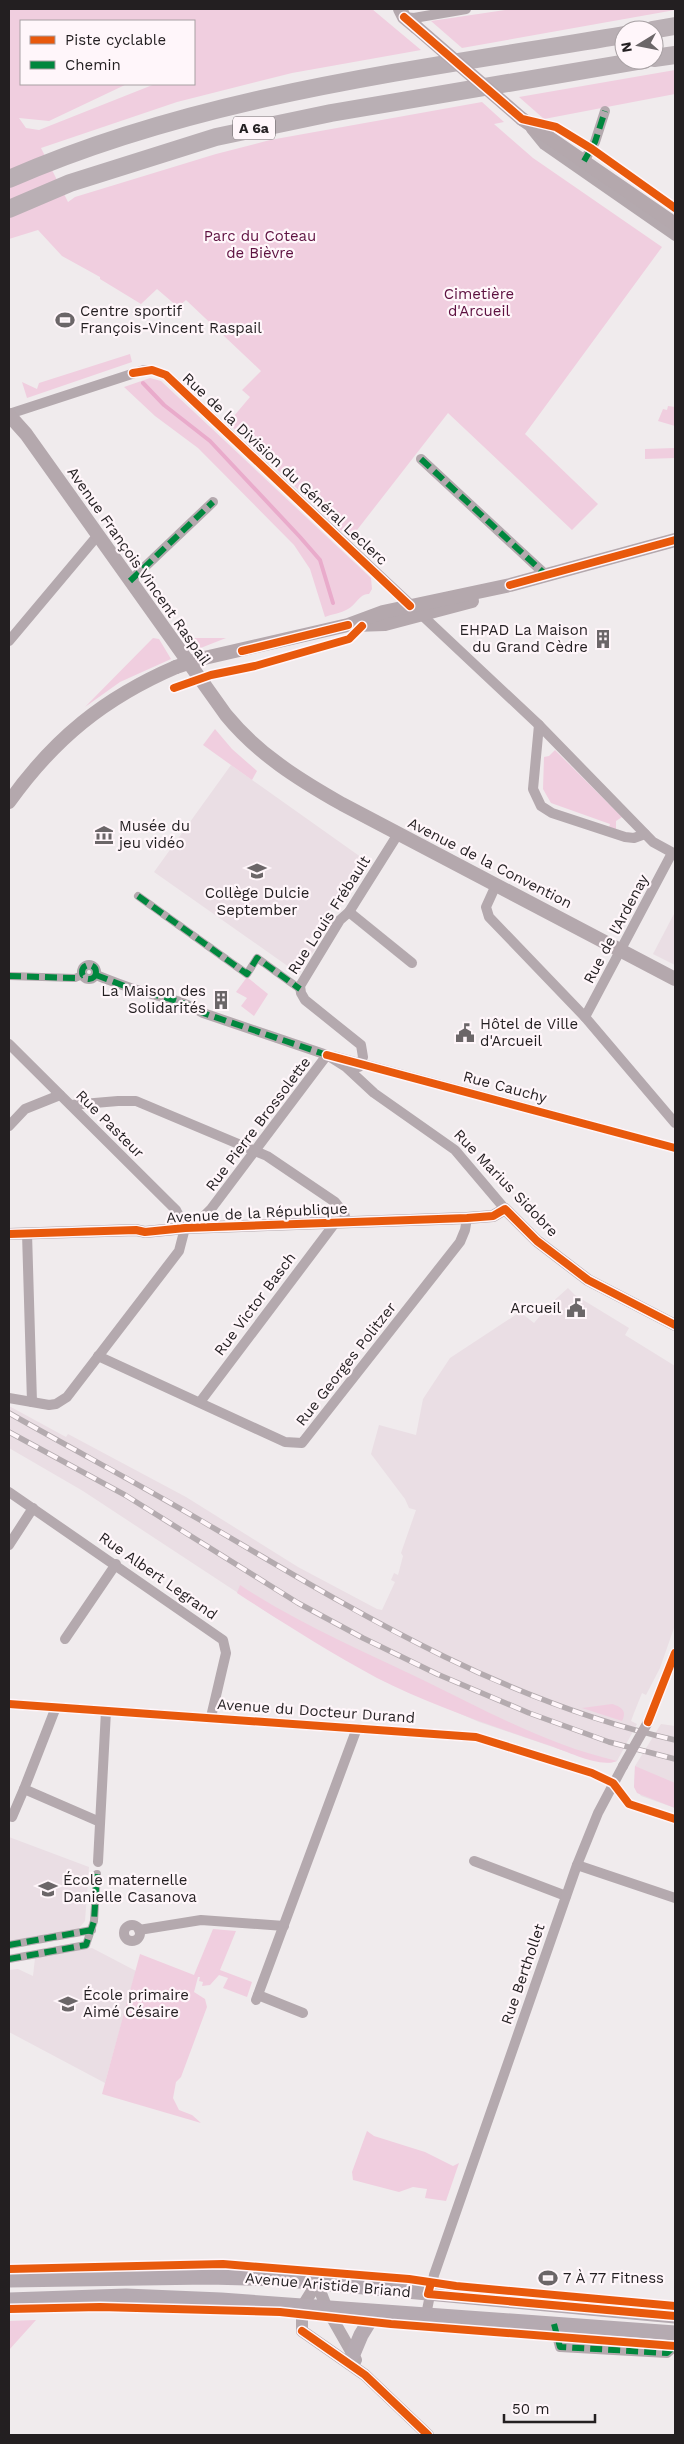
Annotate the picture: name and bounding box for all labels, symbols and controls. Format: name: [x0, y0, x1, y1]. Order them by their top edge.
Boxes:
legend: [20, 20, 195, 85]
north arrow: [614, 20, 664, 70]
text: Piste cyclable: [65, 31, 166, 49]
text: N: [617, 41, 635, 54]
text: Chemin: [65, 56, 121, 74]
road number: A 6a: [233, 116, 275, 140]
park label: Parc du Coteau de Bièvre: [204, 227, 316, 262]
park label: Cimetière d'Arcueil: [444, 285, 514, 320]
place label: Centre sportif François-Vincent Raspail: [80, 302, 262, 337]
sports icon: Centre sportif François-Vincent Raspail: [54, 309, 76, 331]
street label: Rue de la Division du Général Leclerc: [179, 369, 391, 569]
street label: Avenue François Vincent Raspail: [63, 463, 215, 669]
place label: EHPAD La Maison du Grand Cèdre: [460, 621, 588, 656]
building icon: EHPAD La Maison du Grand Cèdre: [592, 628, 614, 650]
street label: Avenue de la Convention: [405, 814, 575, 912]
place label: Musée du jeu vidéo: [117, 817, 190, 852]
museum icon: Musée du jeu vidéo: [93, 824, 115, 846]
street label: Rue Louis Frébault: [284, 852, 374, 978]
school or university icon: Collège Dulcie September: [246, 860, 268, 882]
street label: Rue de l'Ardenay: [580, 871, 653, 987]
place label: Collège Dulcie September: [205, 884, 309, 919]
place label: La Maison des Solidarités: [101, 982, 206, 1017]
building icon: La Maison des Solidarités: [210, 989, 232, 1011]
place label: Hôtel de Ville d'Arcueil: [480, 1015, 578, 1050]
public building icon: Hôtel de Ville d'Arcueil: [454, 1022, 476, 1044]
street label: Rue Pierre Brossolette: [202, 1053, 314, 1195]
street label: Rue Cauchy: [461, 1067, 549, 1107]
street label: Rue Pasteur: [72, 1086, 148, 1162]
street label: Rue Marius Sidobre: [450, 1126, 562, 1240]
street label: Avenue de la République: [166, 1199, 348, 1227]
street label: Rue Victor Basch: [210, 1249, 300, 1359]
public building icon: Arcueil: [565, 1297, 587, 1319]
street label: Rue Georges Politzer: [292, 1298, 400, 1430]
place label: Arcueil: [510, 1299, 561, 1317]
street label: Rue Albert Legrand: [95, 1528, 221, 1624]
street label: Avenue du Docteur Durand: [216, 1695, 416, 1727]
place label: École maternelle Danielle Casanova: [63, 1871, 197, 1906]
school or university icon: École maternelle Danielle Casanova: [37, 1878, 59, 1900]
street label: Rue Berthollet: [497, 1921, 549, 2027]
place label: École primaire Aimé Césaire: [83, 1986, 189, 2021]
school or university icon: École primaire Aimé Césaire: [57, 1993, 79, 2015]
sports icon: 7 À 77 Fitness: [537, 2267, 559, 2289]
street label: Avenue Aristide Briand: [245, 2269, 411, 2301]
place label: 7 À 77 Fitness: [563, 2269, 664, 2287]
scale bar: [504, 2392, 595, 2424]
text: 50 m: [512, 2400, 549, 2418]

